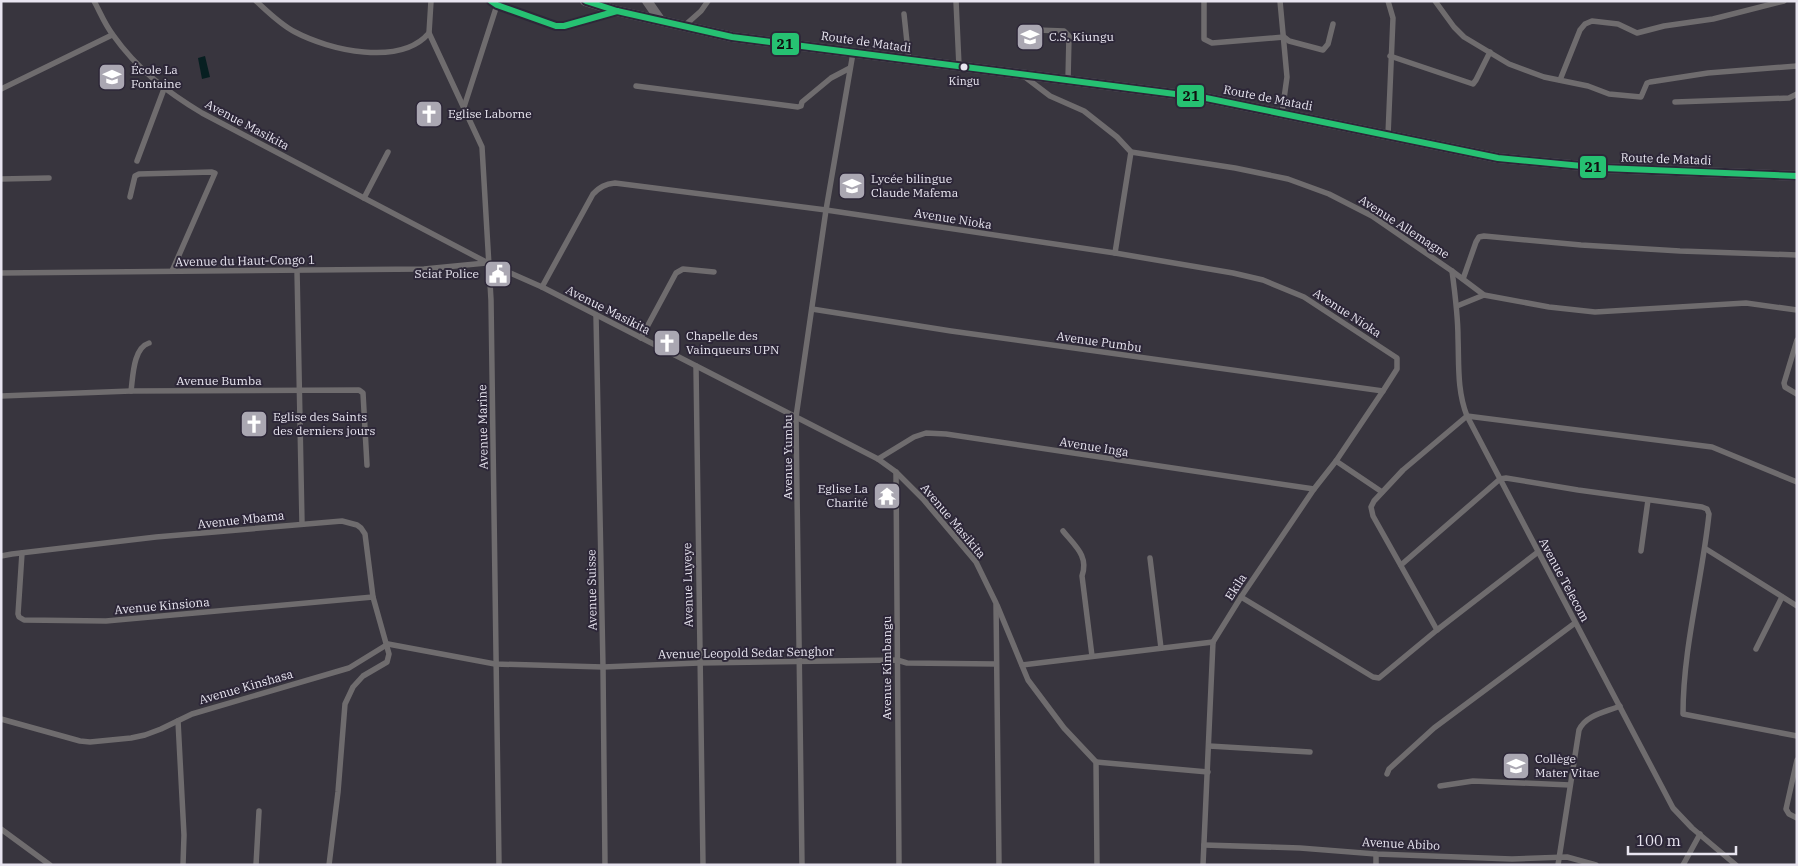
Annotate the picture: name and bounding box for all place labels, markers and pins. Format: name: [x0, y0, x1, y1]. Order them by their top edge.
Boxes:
school or university icon: C.S. Kiungu: [1015, 22, 1045, 52]
place label: C.S. Kiungu: [1049, 29, 1114, 44]
school or university icon: École La Fontaine: [97, 62, 127, 92]
place label: École La Fontaine: [131, 62, 181, 91]
marker: Kingu: [959, 62, 969, 72]
place label: Kingu: [948, 74, 980, 88]
church icon: Eglise Laborne: [414, 99, 444, 129]
place label: Eglise Laborne: [448, 106, 532, 121]
school or university icon: Lycée bilingue Claude Mafema: [837, 171, 867, 201]
place label: Lycée bilingue Claude Mafema: [871, 171, 959, 200]
public building icon: Sciat Police: [483, 259, 513, 289]
place label: Sciat Police: [415, 266, 479, 281]
church icon: Chapelle des Vainqueurs UPN: [652, 328, 682, 358]
place label: Chapelle des Vainqueurs UPN: [686, 328, 779, 357]
church icon: Eglise des Saints des derniers jours: [239, 409, 269, 439]
place label: Eglise des Saints des derniers jours: [273, 409, 375, 438]
place label: Eglise La Charité: [818, 481, 868, 510]
temple icon: Eglise La Charité: [872, 481, 902, 511]
school or university icon: Collège Mater Vitae: [1501, 751, 1531, 781]
place label: Collège Mater Vitae: [1535, 751, 1599, 780]

